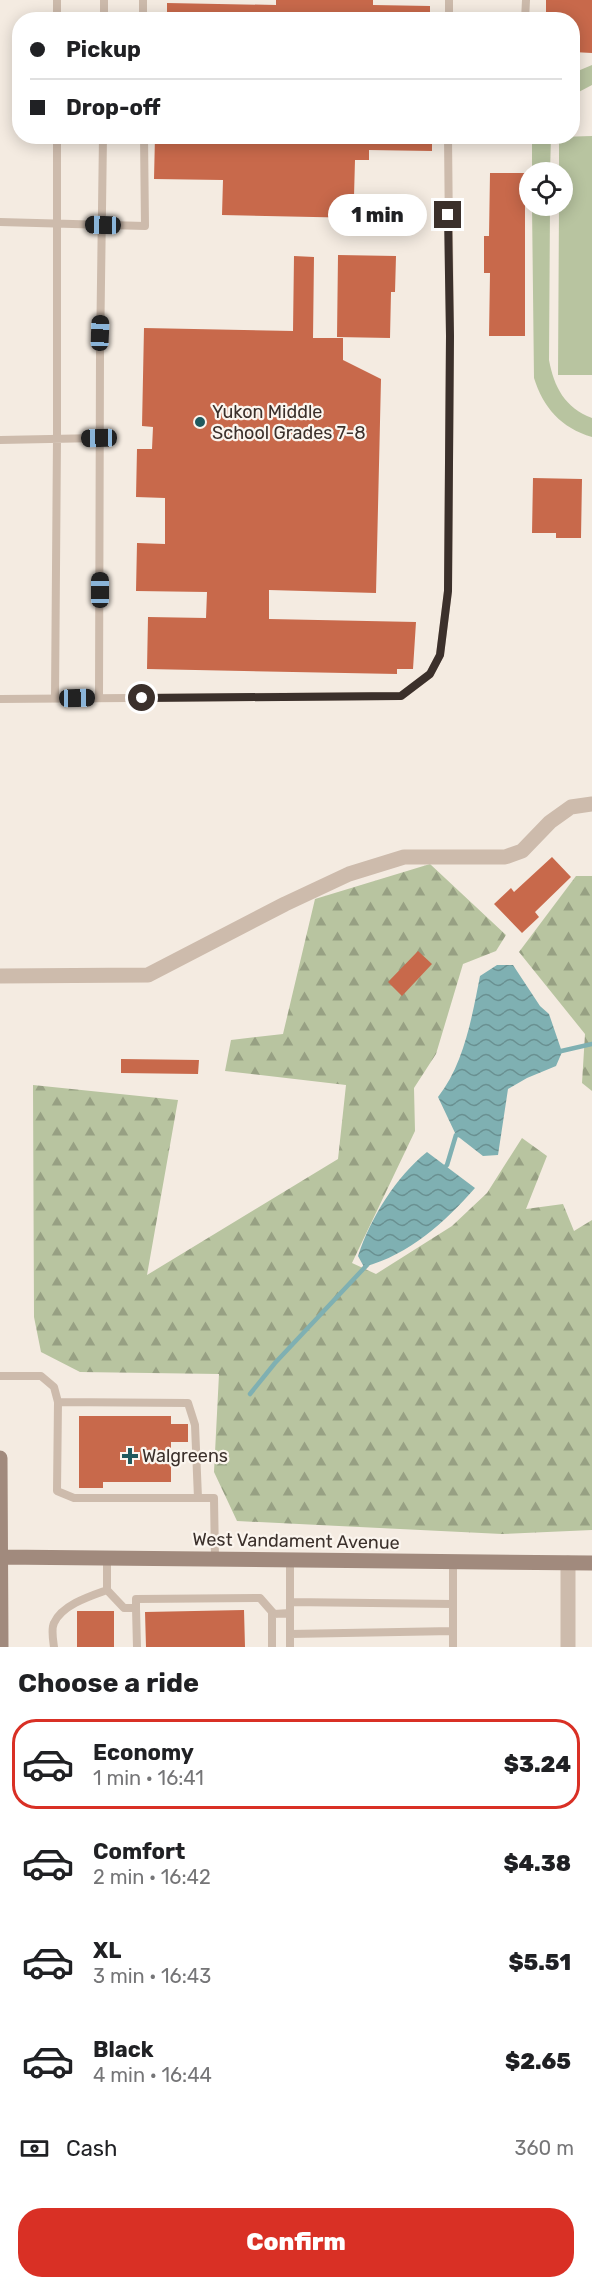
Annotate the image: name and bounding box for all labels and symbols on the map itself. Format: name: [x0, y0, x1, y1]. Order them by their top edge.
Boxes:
callout: 1 min: [328, 194, 427, 236]
route end: [434, 201, 461, 228]
car: [85, 216, 121, 234]
car: [90, 315, 110, 351]
place label: Yukon Middle School Grades 7-8: [212, 401, 366, 444]
marker: Yukon Middle School Grades 7-8: [193, 415, 207, 429]
car: [81, 429, 117, 447]
car: [91, 572, 109, 608]
route start: [128, 684, 155, 711]
car: [59, 689, 95, 707]
place label: Walgreens: [142, 1445, 228, 1467]
marker: Walgreens: [123, 1449, 137, 1463]
street label: West Vandament Avenue: [192, 1528, 400, 1554]

